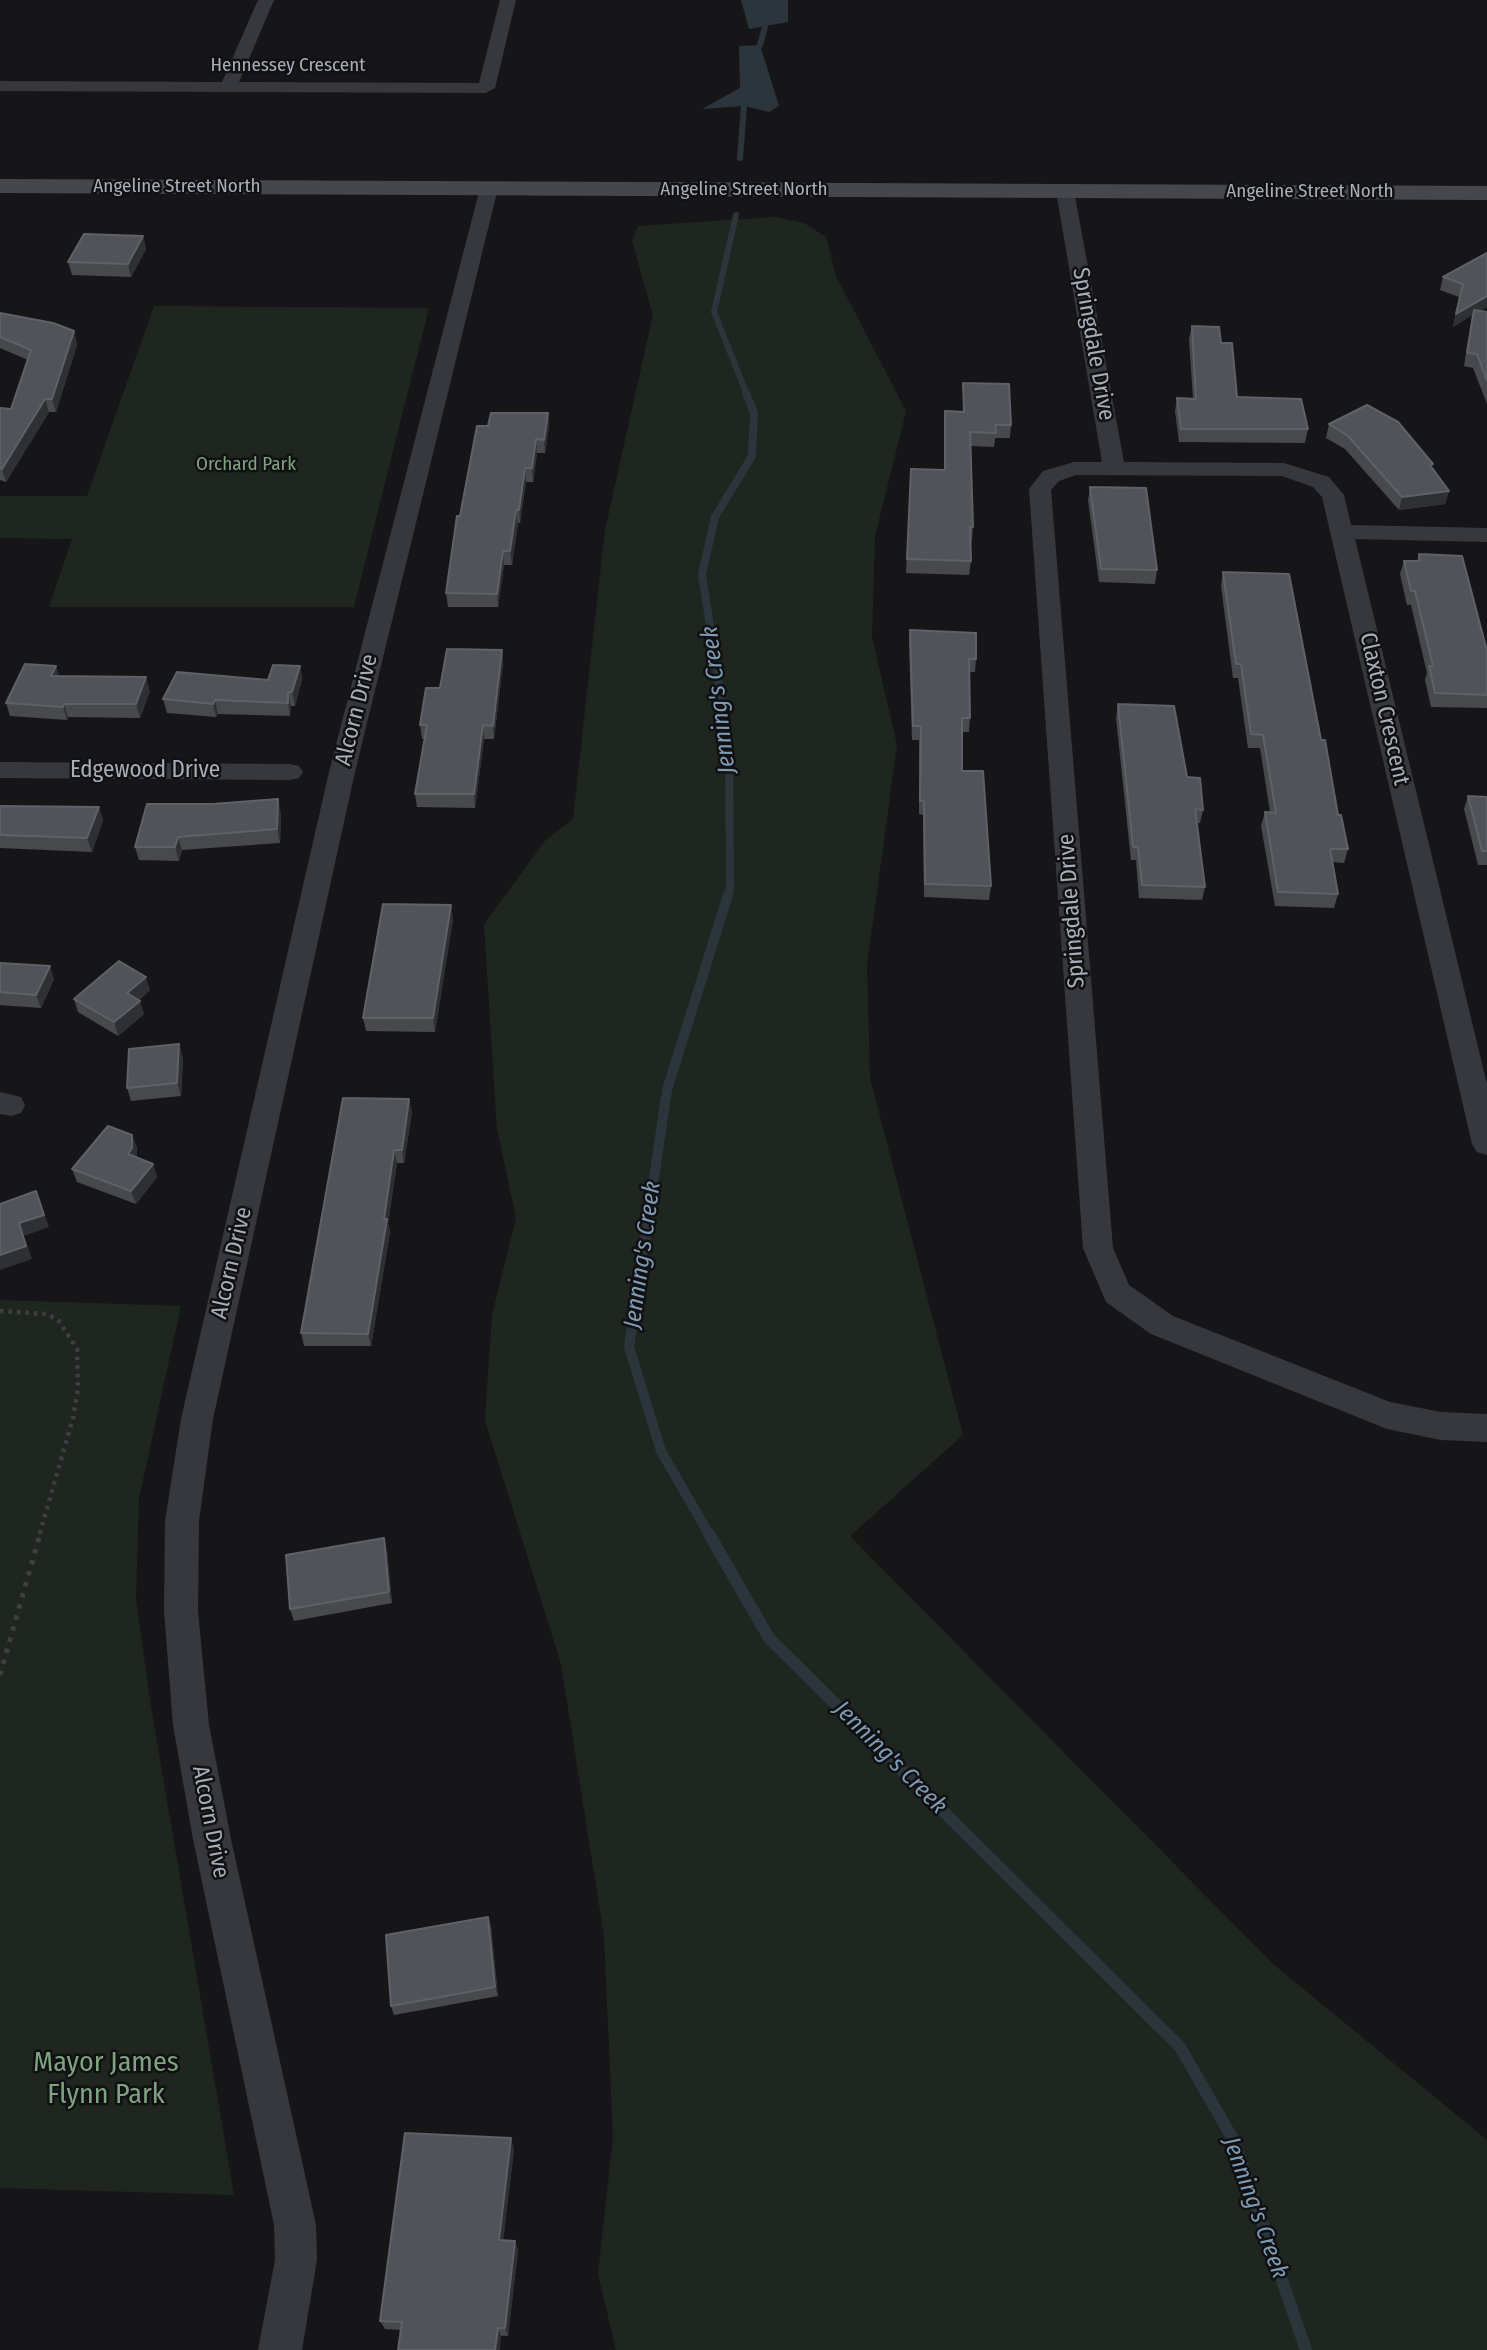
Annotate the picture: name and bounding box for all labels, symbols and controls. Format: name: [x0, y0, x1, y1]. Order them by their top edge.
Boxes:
street label: Hennessey Crescent: [211, 55, 365, 77]
street label: Angeline Street North: [93, 176, 261, 198]
street label: Angeline Street North: [660, 179, 828, 201]
street label: Angeline Street North: [1226, 181, 1394, 203]
street label: Springdale Drive: [1066, 265, 1120, 423]
park label: Orchard Park: [196, 454, 296, 476]
water label: Jenning's Creek: [696, 625, 742, 775]
street label: Claxton Crescent: [1353, 630, 1415, 788]
street label: Alcorn Drive: [330, 651, 384, 769]
street label: Edgewood Drive: [70, 757, 220, 785]
street label: Springdale Drive: [1053, 833, 1091, 989]
water label: Jenning's Creek: [618, 1180, 668, 1330]
street label: Alcorn Drive: [206, 1204, 258, 1322]
water label: Jenning's Creek: [827, 1695, 953, 1821]
street label: Alcorn Drive: [186, 1764, 234, 1880]
park label: Mayor James Flynn Park: [33, 2046, 179, 2112]
water label: Jenning's Creek: [1216, 2133, 1294, 2283]

